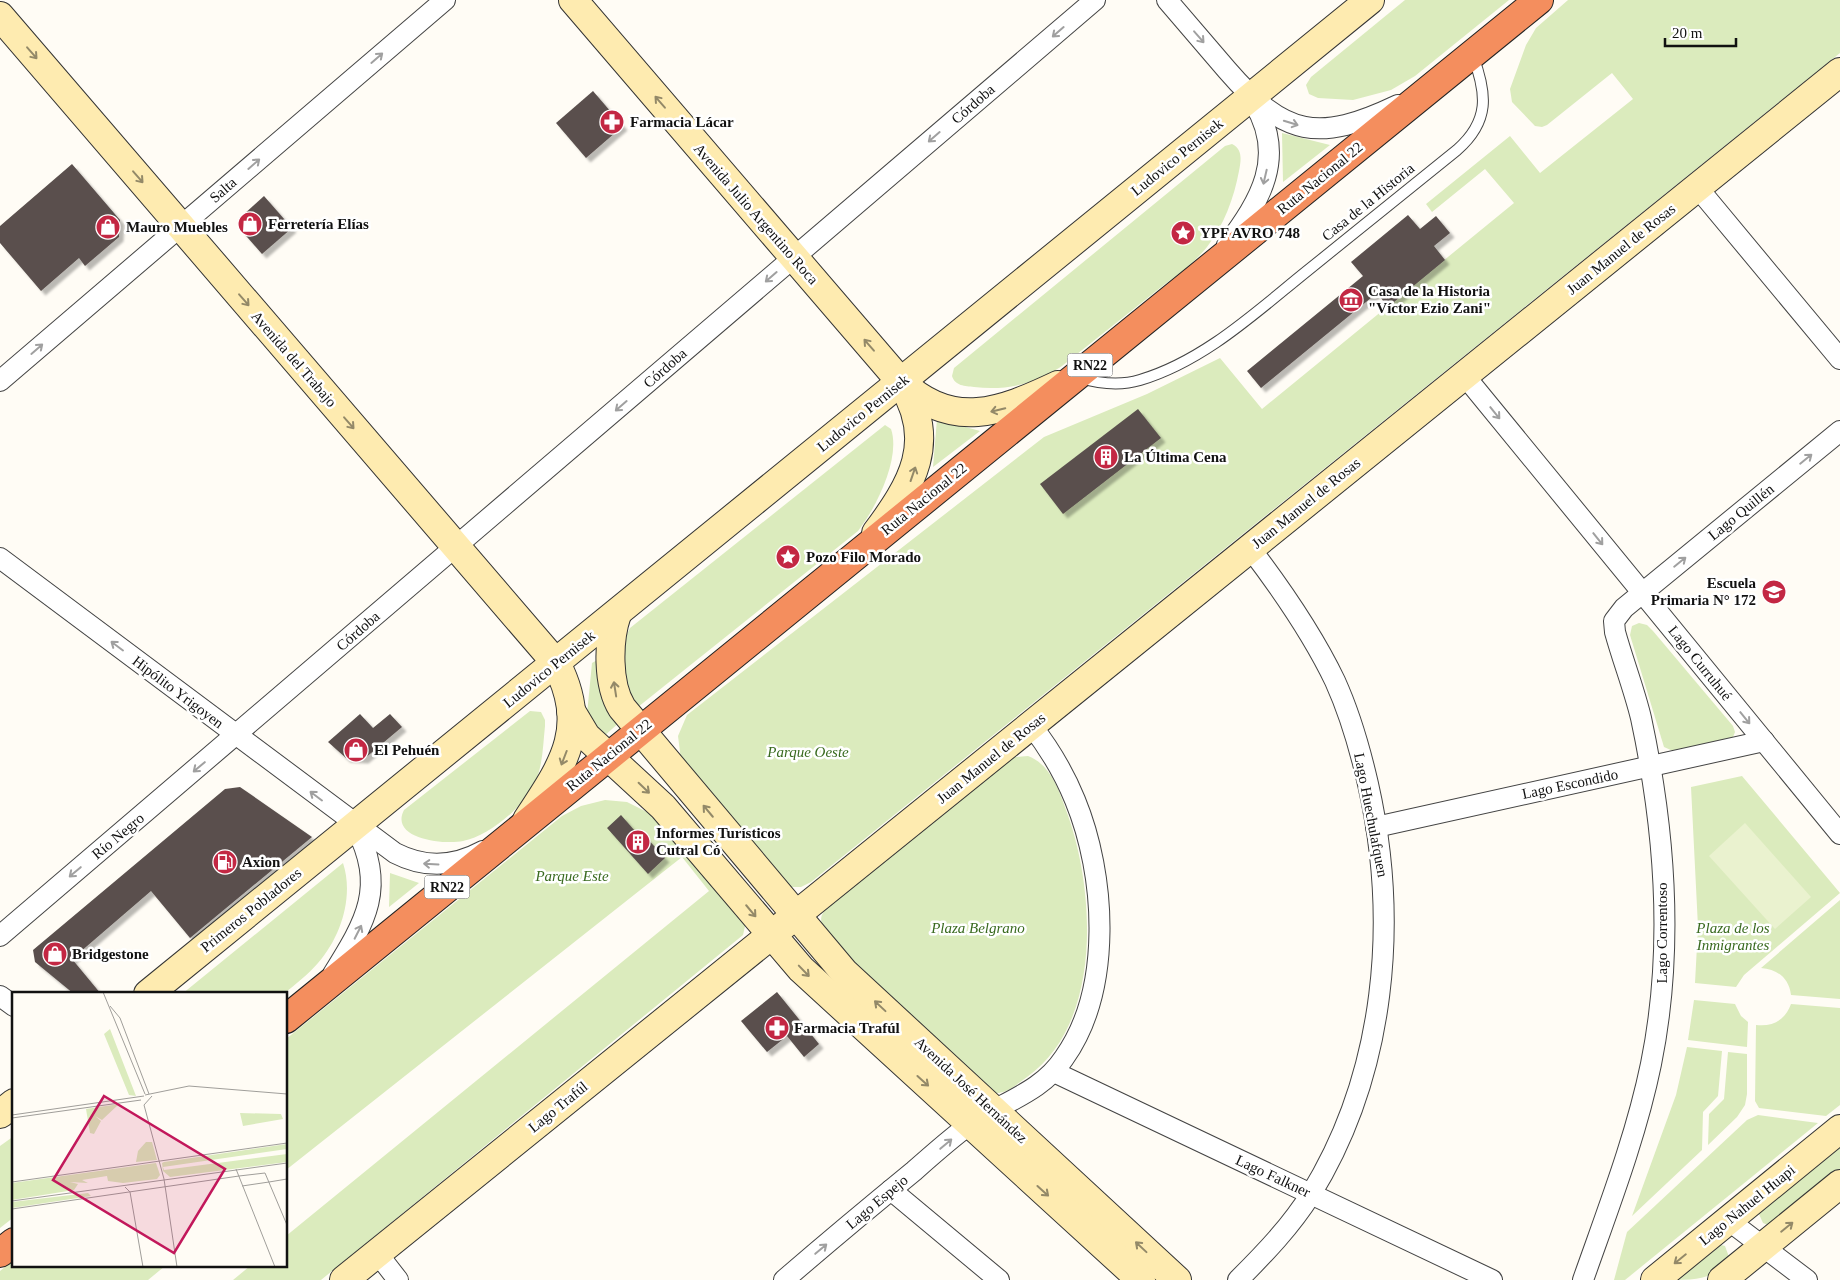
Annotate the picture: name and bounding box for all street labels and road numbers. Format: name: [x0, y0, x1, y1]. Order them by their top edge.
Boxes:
street label: Córdoba: [948, 81, 998, 127]
street label: Ludovico Pernisek: [1128, 115, 1226, 199]
street label: Ruta Nacional 22: [1274, 139, 1366, 217]
street label: Avenida Julio Argentino Roca: [691, 141, 822, 288]
street label: Casa de la Historia: [1319, 160, 1417, 244]
street label: Salta: [206, 174, 240, 206]
street label: Juan Manuel de Rosas: [1564, 200, 1678, 298]
street label: Avenida del Trabajo: [248, 308, 340, 410]
street label: Córdoba: [640, 345, 690, 391]
road number: RN22: [1068, 354, 1112, 376]
street label: Ludovico Pernisek: [814, 371, 912, 455]
street label: Juan Manuel de Rosas: [1249, 454, 1363, 552]
street label: Ruta Nacional 22: [878, 460, 970, 538]
street label: Lago Quillén: [1705, 480, 1777, 543]
street label: Córdoba: [333, 608, 383, 654]
street label: Lago Curruhué: [1665, 623, 1735, 704]
street label: Ludovico Pernisek: [500, 627, 598, 711]
street label: Hipólito Yrigoyen: [129, 653, 227, 732]
street label: Juan Manuel de Rosas: [934, 709, 1048, 807]
street label: Ruta Nacional 22: [563, 716, 655, 794]
street label: Lago Huechulafquen: [1351, 752, 1391, 879]
street label: Lago Escondido: [1520, 766, 1620, 802]
street label: Río Negro: [89, 810, 147, 862]
street label: Primeros Pobladores: [198, 864, 305, 955]
road number: RN22: [424, 876, 470, 899]
street label: Lago Correntoso: [1654, 882, 1670, 984]
street label: Avenida José Hernández: [911, 1034, 1031, 1147]
street label: Lago Trafúl: [525, 1078, 591, 1136]
street label: Lago Falkner: [1233, 1152, 1313, 1200]
street label: Lago Nahuel Huapi: [1696, 1162, 1798, 1248]
street label: Lago Espejo: [843, 1172, 911, 1232]

